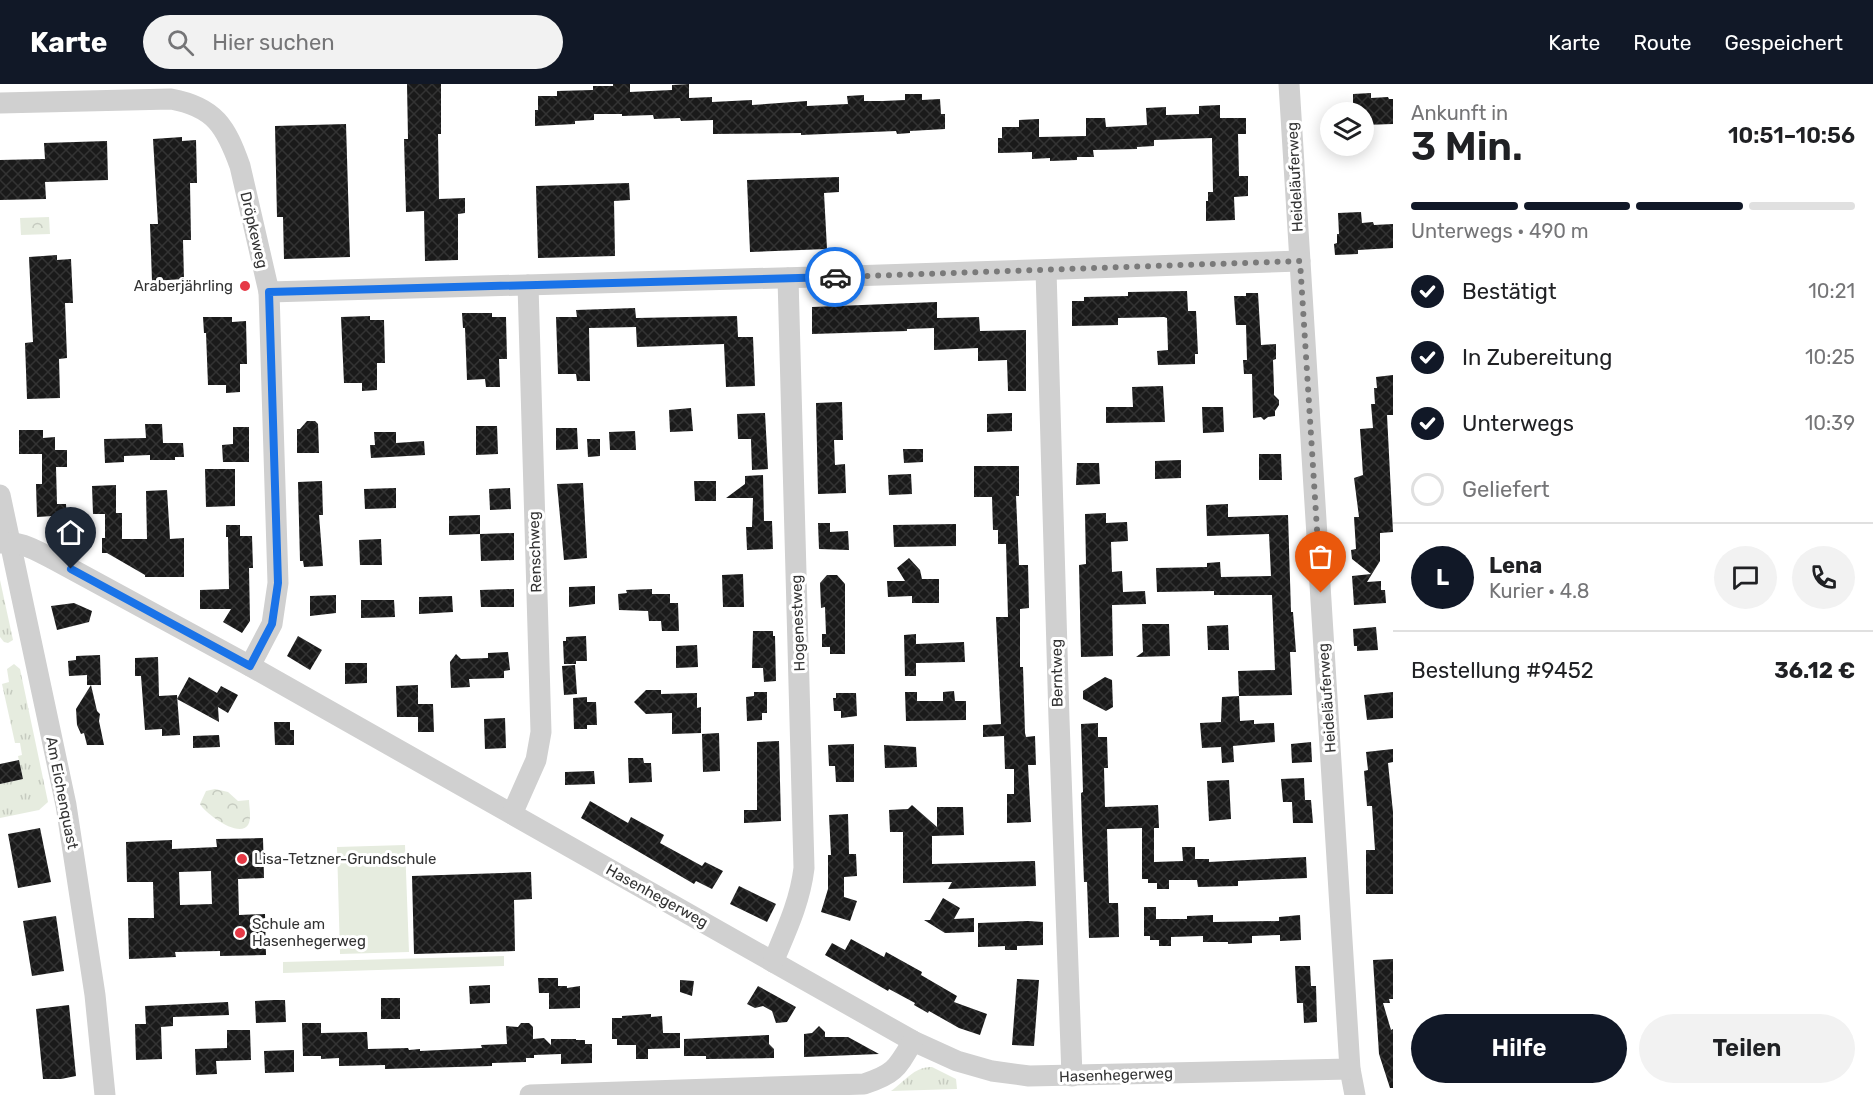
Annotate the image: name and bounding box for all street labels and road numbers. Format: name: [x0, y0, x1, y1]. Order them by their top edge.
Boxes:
street label: Heideläuferweg: [1283, 122, 1307, 232]
street label: Dröpkeweg: [236, 190, 272, 270]
street label: Renschweg: [525, 511, 545, 593]
street label: Hogenestweg: [787, 574, 809, 672]
street label: Berntweg: [1047, 639, 1067, 707]
street label: Heideläuferweg: [1314, 643, 1340, 753]
street label: Am Eichenquast: [42, 735, 82, 851]
street label: Hasenhegerweg: [603, 861, 711, 931]
street label: Hasenhegerweg: [1059, 1064, 1173, 1086]

